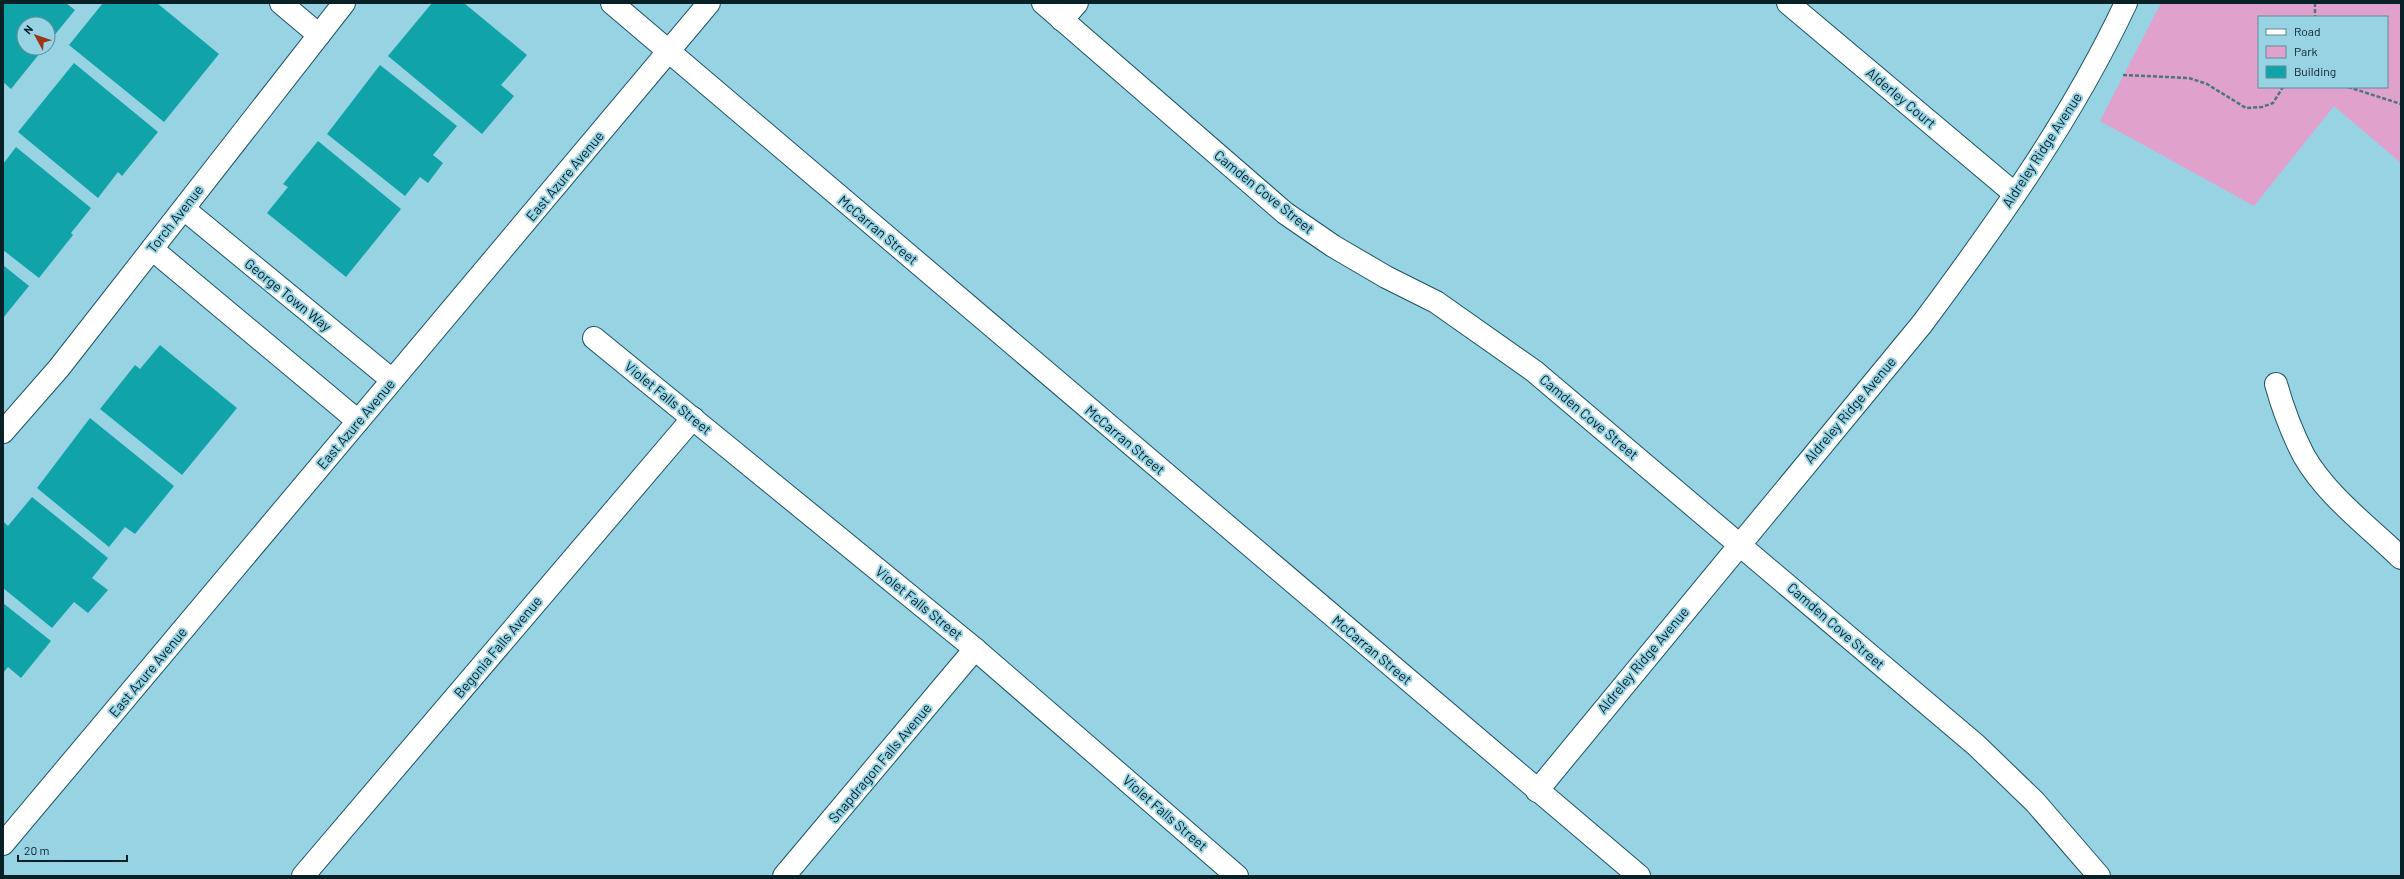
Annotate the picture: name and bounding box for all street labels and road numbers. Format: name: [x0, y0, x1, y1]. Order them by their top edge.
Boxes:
street label: Alderley Court: [1863, 64, 1940, 132]
street label: Aldreley Ridge Avenue: [1998, 89, 2085, 210]
street label: East Azure Avenue: [522, 127, 607, 224]
street label: Camden Cove Street: [1211, 146, 1318, 237]
street label: Torch Avenue: [143, 181, 206, 256]
street label: McCarran Street: [835, 191, 922, 268]
street label: George Town Way: [242, 255, 335, 335]
street label: Aldreley Ridge Avenue: [1800, 353, 1899, 466]
street label: Violet Falls Street: [621, 357, 715, 438]
street label: Camden Cove Street: [1537, 371, 1642, 463]
street label: East Azure Avenue: [313, 375, 398, 472]
street label: McCarran Street: [1082, 401, 1169, 478]
street label: Violet Falls Street: [872, 562, 966, 643]
street label: Camden Cove Street: [1784, 579, 1888, 672]
street label: Begonia Falls Avenue: [450, 592, 545, 701]
street label: Aldreley Ridge Avenue: [1593, 603, 1692, 716]
street label: McCarran Street: [1329, 611, 1416, 688]
street label: East Azure Avenue: [105, 623, 190, 720]
street label: Snapdragon Falls Avenue: [825, 699, 935, 826]
street label: Violet Falls Street: [1119, 771, 1211, 854]

